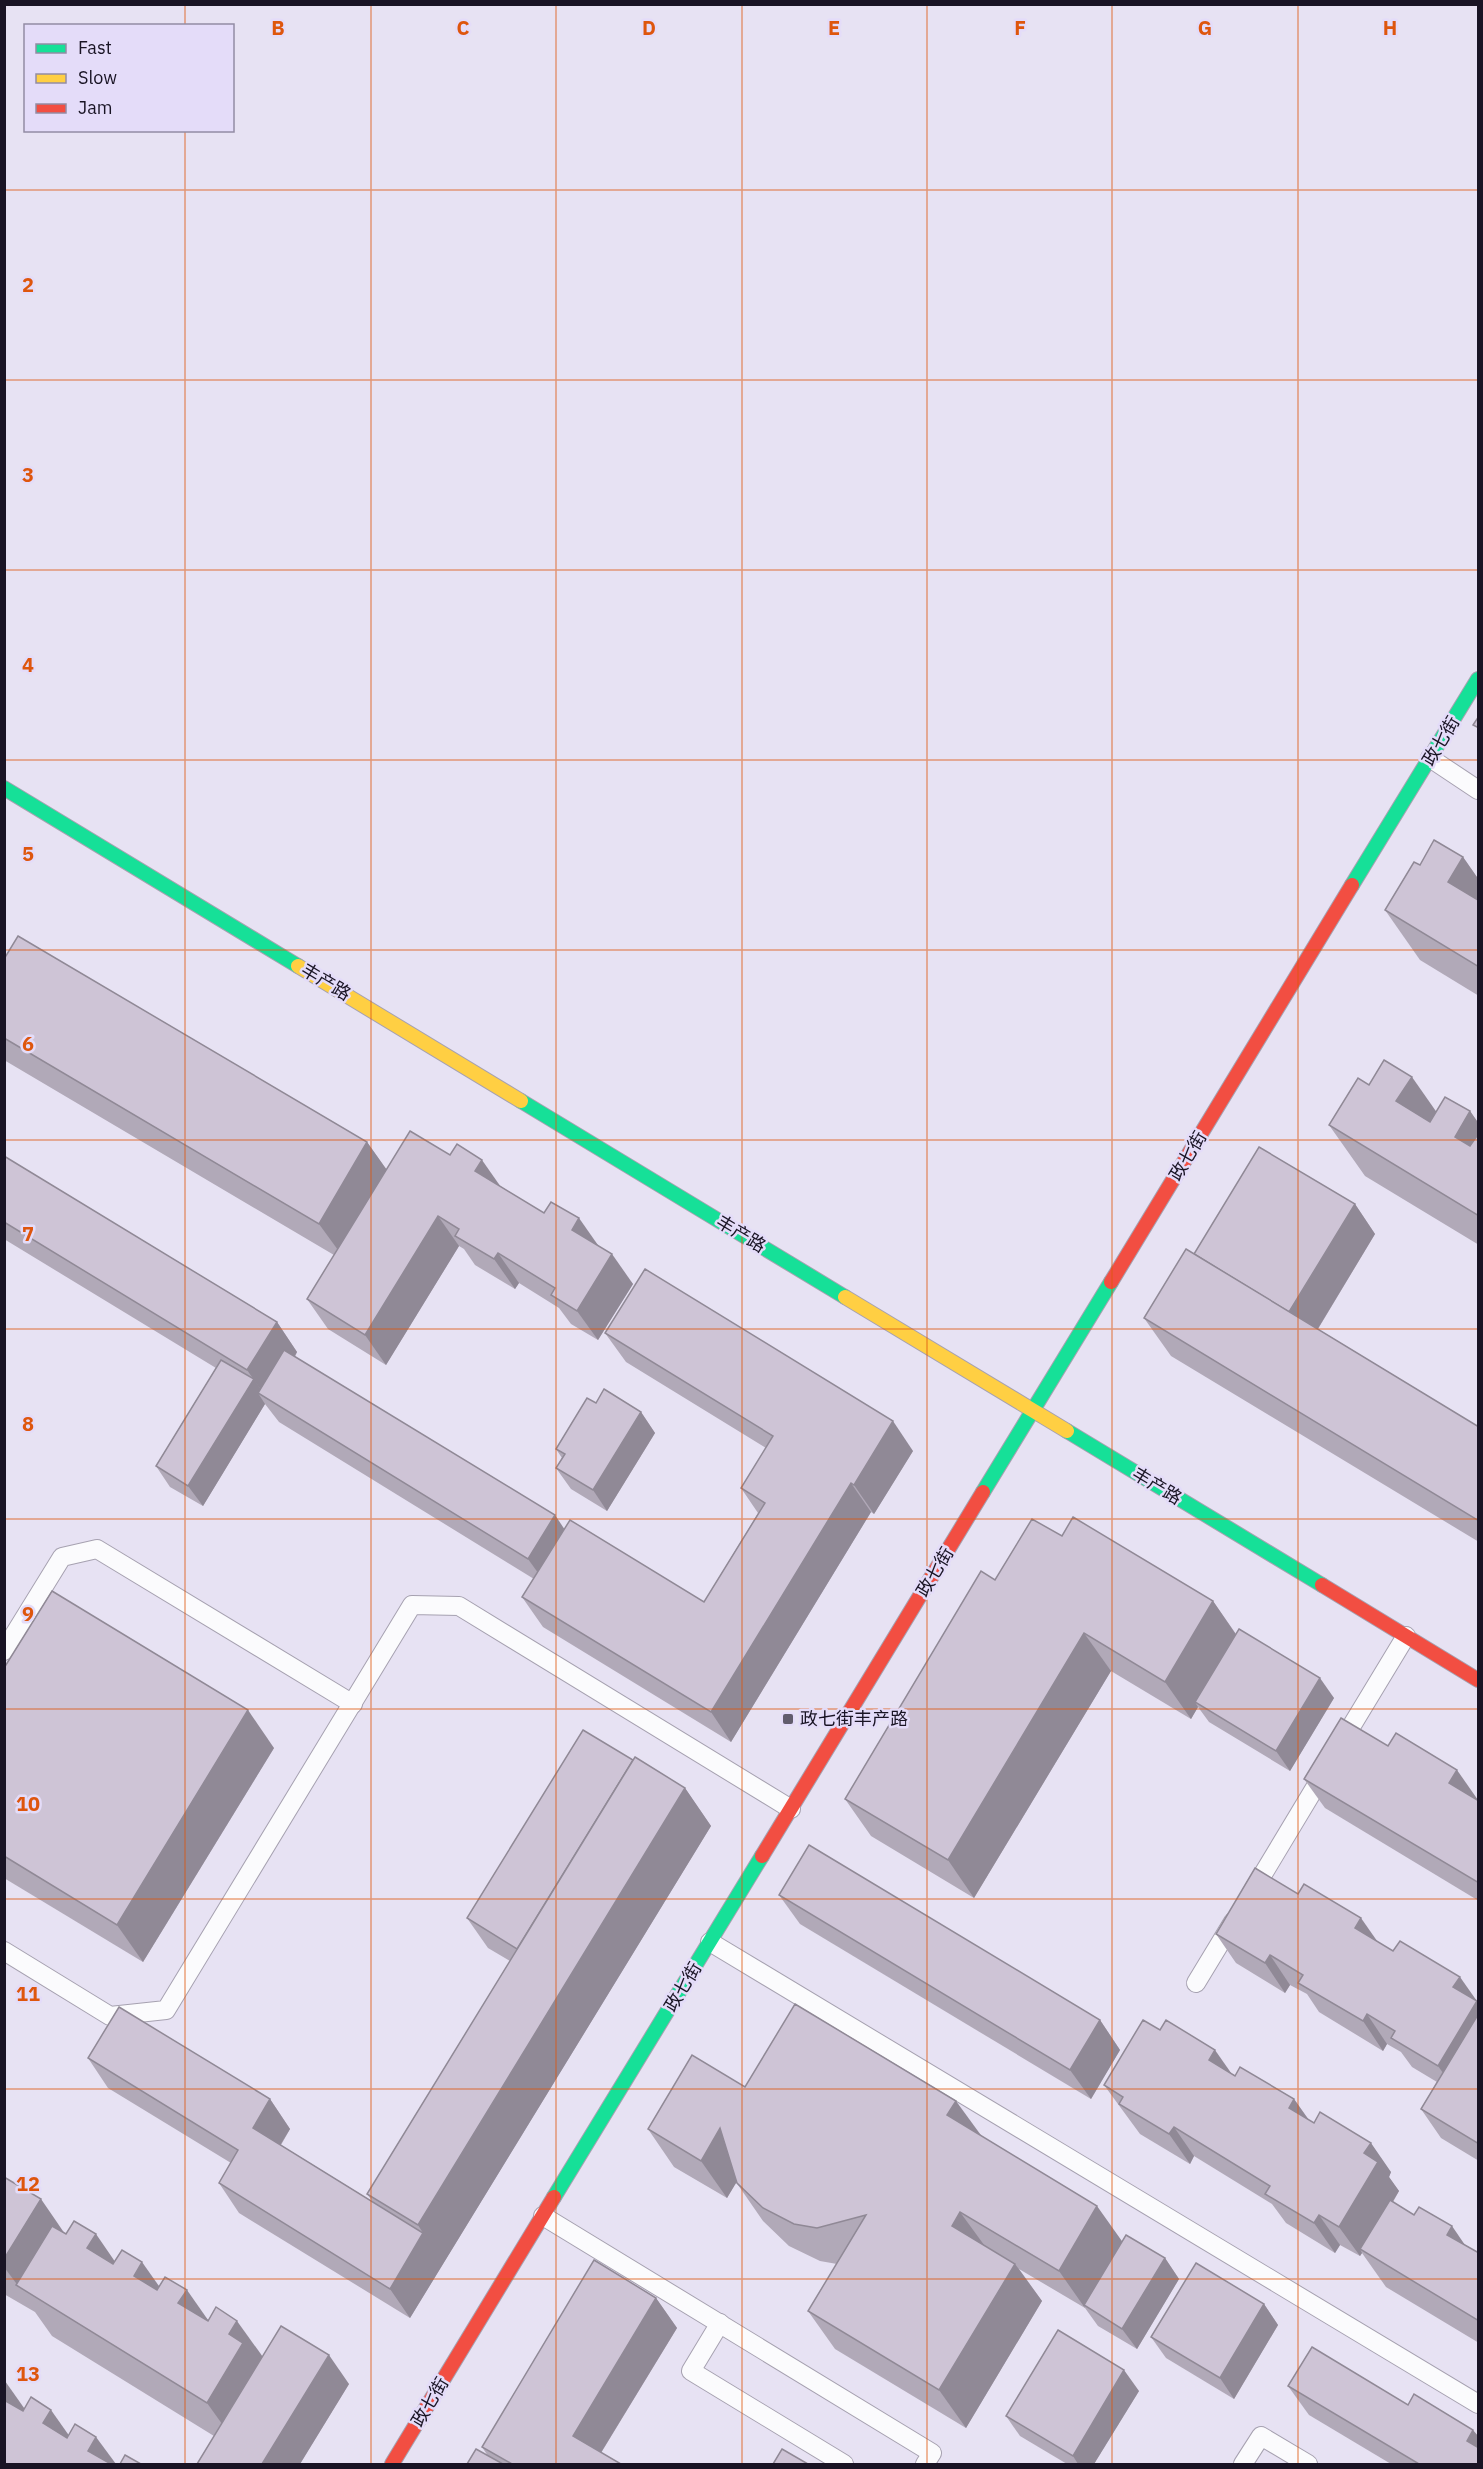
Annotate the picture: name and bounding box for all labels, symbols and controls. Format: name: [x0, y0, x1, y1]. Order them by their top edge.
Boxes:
text: B: [271, 14, 285, 41]
text: C: [456, 14, 470, 41]
text: D: [642, 14, 656, 41]
text: E: [828, 14, 840, 41]
text: F: [1014, 14, 1026, 41]
text: G: [1198, 14, 1212, 41]
text: H: [1383, 14, 1397, 41]
legend: [24, 24, 234, 132]
text: Fast: [78, 36, 112, 59]
text: Slow: [78, 66, 117, 89]
text: Jam: [78, 96, 113, 119]
text: 2: [22, 271, 34, 298]
text: 3: [22, 461, 34, 488]
text: 4: [22, 651, 34, 678]
street label: 政七街: [1417, 712, 1464, 770]
text: 5: [22, 840, 34, 867]
street label: 丰产路: [297, 958, 355, 1005]
text: 6: [22, 1030, 34, 1057]
street label: 政七街: [1164, 1127, 1211, 1185]
street label: 丰产路: [712, 1210, 770, 1257]
text: 7: [22, 1220, 34, 1247]
text: 8: [22, 1410, 34, 1437]
street label: 丰产路: [1128, 1462, 1186, 1509]
street label: 政七街: [911, 1543, 958, 1601]
text: 9: [22, 1600, 34, 1627]
place label: 政七街丰产路: [800, 1707, 908, 1730]
marker: 政七街丰产路: [781, 1712, 795, 1726]
text: 10: [16, 1790, 40, 1817]
street label: 政七街: [659, 1958, 706, 2016]
text: 11: [16, 1980, 40, 2007]
text: 12: [16, 2170, 40, 2197]
text: 13: [16, 2360, 40, 2387]
street label: 政七街: [406, 2373, 453, 2431]

